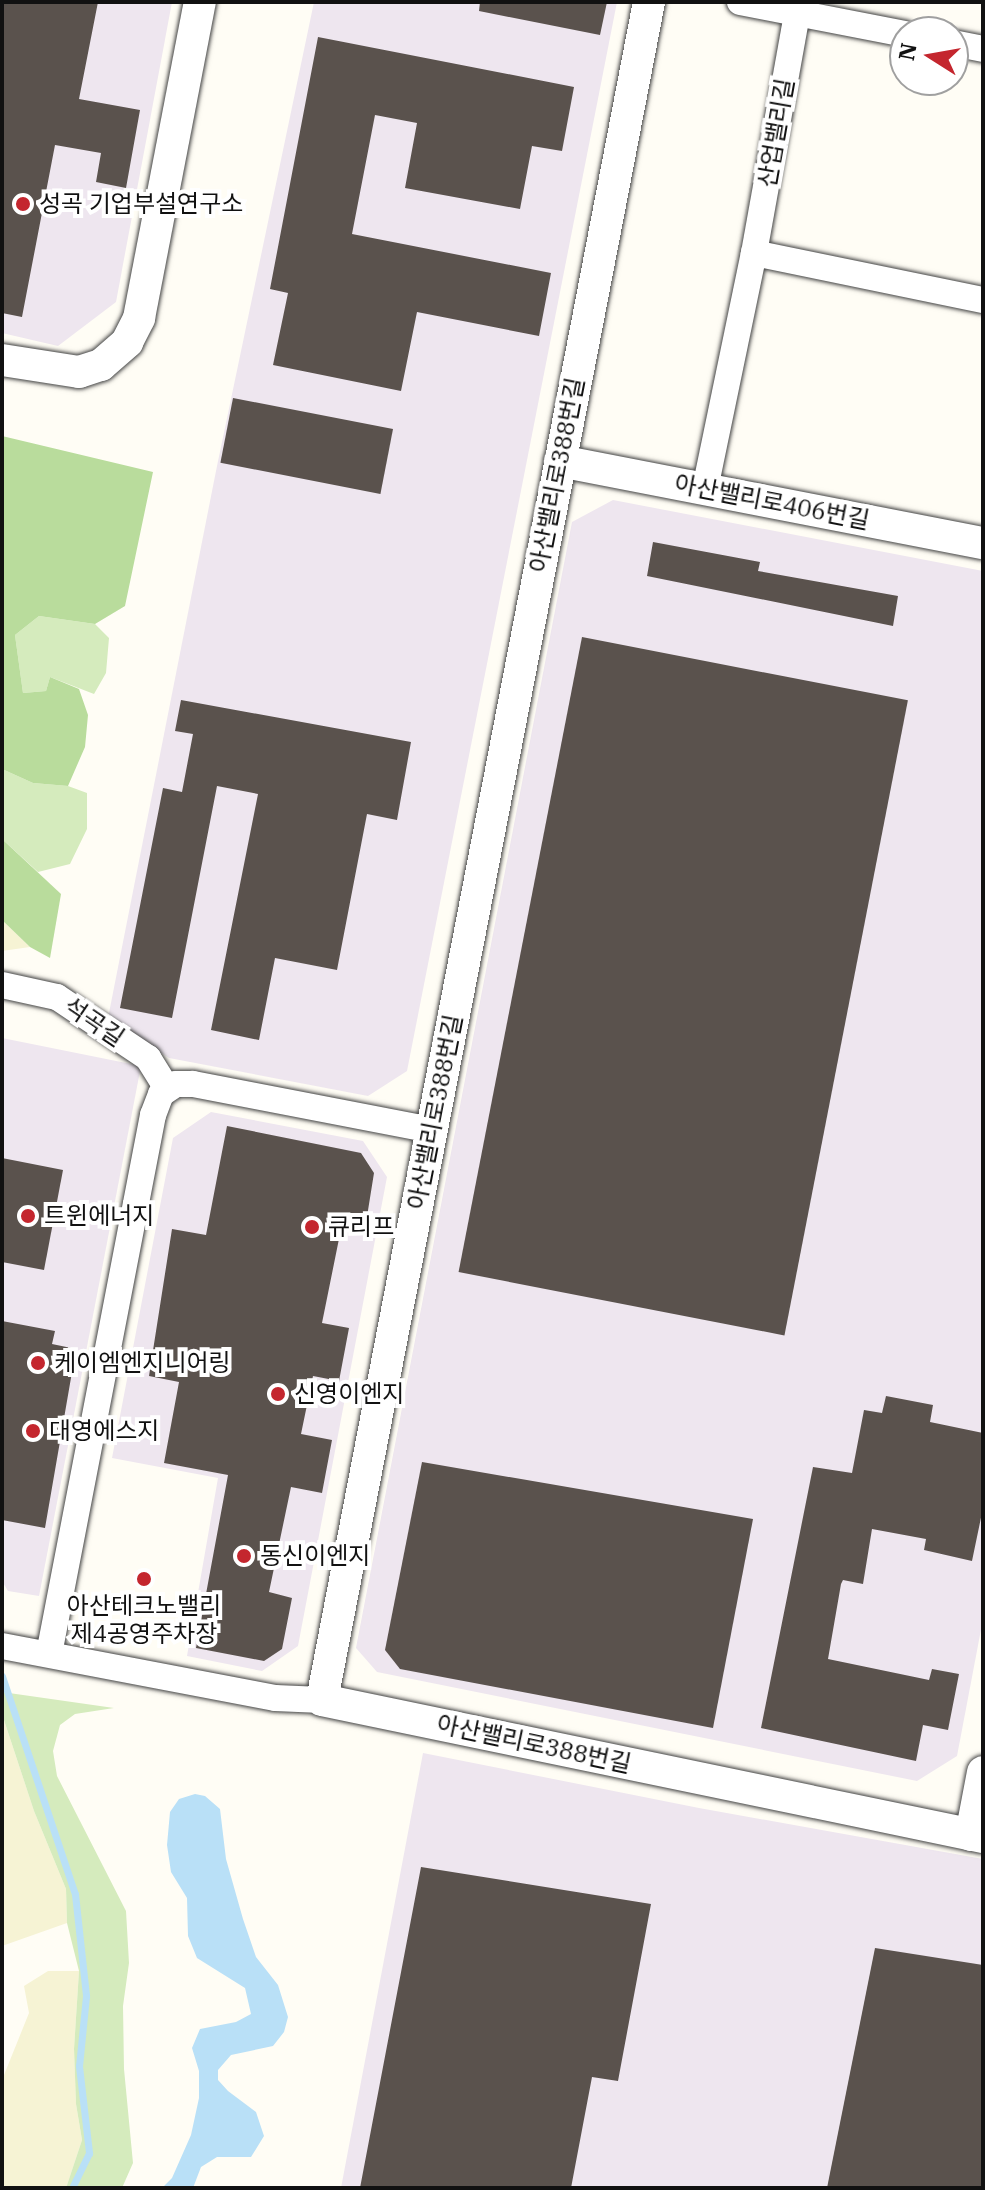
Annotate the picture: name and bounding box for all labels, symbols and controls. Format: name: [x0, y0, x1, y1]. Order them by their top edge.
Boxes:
north arrow: [889, 16, 969, 96]
text: N: [891, 40, 923, 63]
street label: 산업밸리길: [752, 76, 800, 190]
place label: 성곡 기업부설연구소: [39, 190, 243, 218]
marker: 성곡 기업부설연구소: [14, 195, 32, 213]
street label: 아산밸리로388번길: [524, 375, 590, 575]
street label: 아산밸리로406번길: [672, 469, 872, 535]
street label: 석곡길: [58, 992, 130, 1052]
street label: 아산밸리로388번길: [402, 1012, 468, 1212]
place label: 트윈에너지: [44, 1202, 154, 1230]
marker: 트윈에너지: [19, 1207, 37, 1225]
place label: 큐리프: [328, 1213, 394, 1241]
marker: 큐리프: [303, 1218, 321, 1236]
place label: 케이엠엔지니어링: [54, 1349, 231, 1377]
marker: 케이엠엔지니어링: [29, 1354, 47, 1372]
place label: 신영이엔지: [294, 1380, 404, 1408]
marker: 신영이엔지: [269, 1385, 287, 1403]
place label: 대영에스지: [49, 1417, 159, 1445]
marker: 대영에스지: [24, 1422, 42, 1440]
place label: 동신이엔지: [260, 1542, 370, 1570]
marker: 동신이엔지: [235, 1547, 253, 1565]
marker: 아산테크노밸리 제4공영주차장: [135, 1570, 153, 1588]
place label: 아산테크노밸리 제4공영주차장: [67, 1592, 221, 1648]
street label: 아산밸리로388번길: [434, 1709, 634, 1779]

